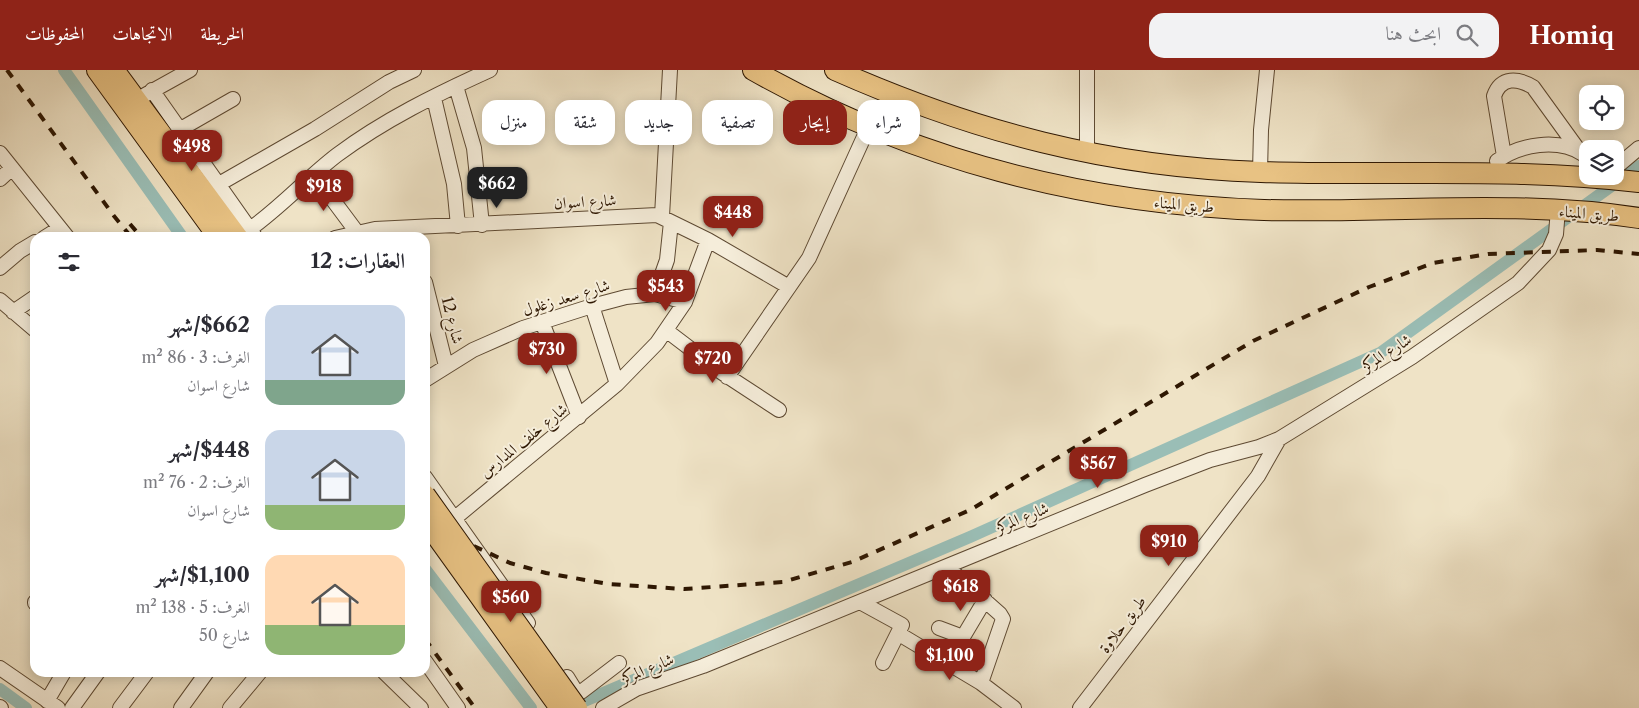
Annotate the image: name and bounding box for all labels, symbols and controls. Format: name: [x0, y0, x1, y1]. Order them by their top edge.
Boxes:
search box: [1149, 13, 1499, 58]
icon: search: [1453, 21, 1481, 49]
text: Homiq: [1529, 21, 1614, 50]
text: ابحث هنا: [1385, 22, 1441, 45]
text: المحفوظات: [25, 23, 84, 45]
text: الاتجاهات: [112, 23, 172, 45]
text: الخريطة: [200, 23, 244, 45]
map controls: [1579, 85, 1624, 185]
button: locate: [1579, 85, 1624, 130]
chip: منزل: [482, 100, 545, 145]
chip: شقة: [555, 100, 615, 145]
chip: جديد: [625, 100, 692, 145]
chip: تصفية: [702, 100, 773, 145]
chip: إيجار: [783, 100, 847, 145]
chip: شراء: [857, 100, 920, 145]
pin: $498: [162, 129, 222, 172]
text: $498: [173, 136, 211, 156]
button: layers: [1579, 140, 1624, 185]
pin: $662: [467, 166, 527, 209]
pin: $918: [294, 170, 354, 212]
text: $662: [478, 173, 516, 193]
text: $918: [306, 176, 342, 196]
street label: شارع اسوان: [553, 189, 617, 217]
street label: طريق الميناء: [1153, 191, 1215, 218]
pin: $448: [703, 196, 763, 238]
street label: طريق الميناء: [1558, 200, 1620, 227]
text: $448: [714, 202, 752, 222]
icon: filters: [55, 248, 83, 276]
text: العقارات: 12: [311, 248, 405, 273]
pin: $543: [636, 270, 696, 312]
street label: شارع سعد زغلول: [520, 274, 613, 324]
text: $543: [648, 276, 684, 296]
street label: شارع 12: [434, 294, 469, 347]
text: $662/شهر: [169, 312, 250, 337]
icon: home: [305, 325, 365, 385]
street label: شارع المركز: [1355, 329, 1417, 380]
pin: $730: [517, 332, 577, 375]
text: $730: [529, 339, 565, 359]
pin: $720: [683, 342, 743, 384]
text: الغرف: 3 · 86 m²: [141, 347, 250, 367]
text: $720: [695, 348, 731, 368]
text: شارع اسوان: [187, 375, 250, 395]
street label: شارع خلف المدارس: [475, 398, 574, 485]
text: $448/شهر: [169, 437, 250, 462]
pin: $567: [1068, 446, 1128, 489]
icon: home: [305, 450, 365, 510]
text: $567: [1080, 453, 1116, 473]
text: الغرف: 2 · 76 m²: [143, 472, 250, 492]
street label: شارع المركز: [991, 497, 1053, 541]
text: شارع اسوان: [187, 500, 250, 520]
pin: $910: [1139, 524, 1199, 567]
text: $910: [1151, 531, 1187, 551]
text: $1,100/شهر: [155, 562, 250, 587]
pin: $618: [931, 570, 991, 612]
icon: home: [305, 575, 365, 635]
text: $618: [943, 576, 979, 596]
pin: $560: [481, 580, 541, 623]
text: $560: [492, 587, 530, 607]
street label: طريق حلاوة: [1094, 591, 1151, 657]
text: الغرف: 5 · 138 m²: [135, 597, 250, 617]
text: شارع 50: [199, 625, 250, 645]
pin: $1,100: [909, 638, 991, 681]
text: $1,100: [926, 645, 974, 665]
street label: شارع المركز: [616, 648, 678, 692]

